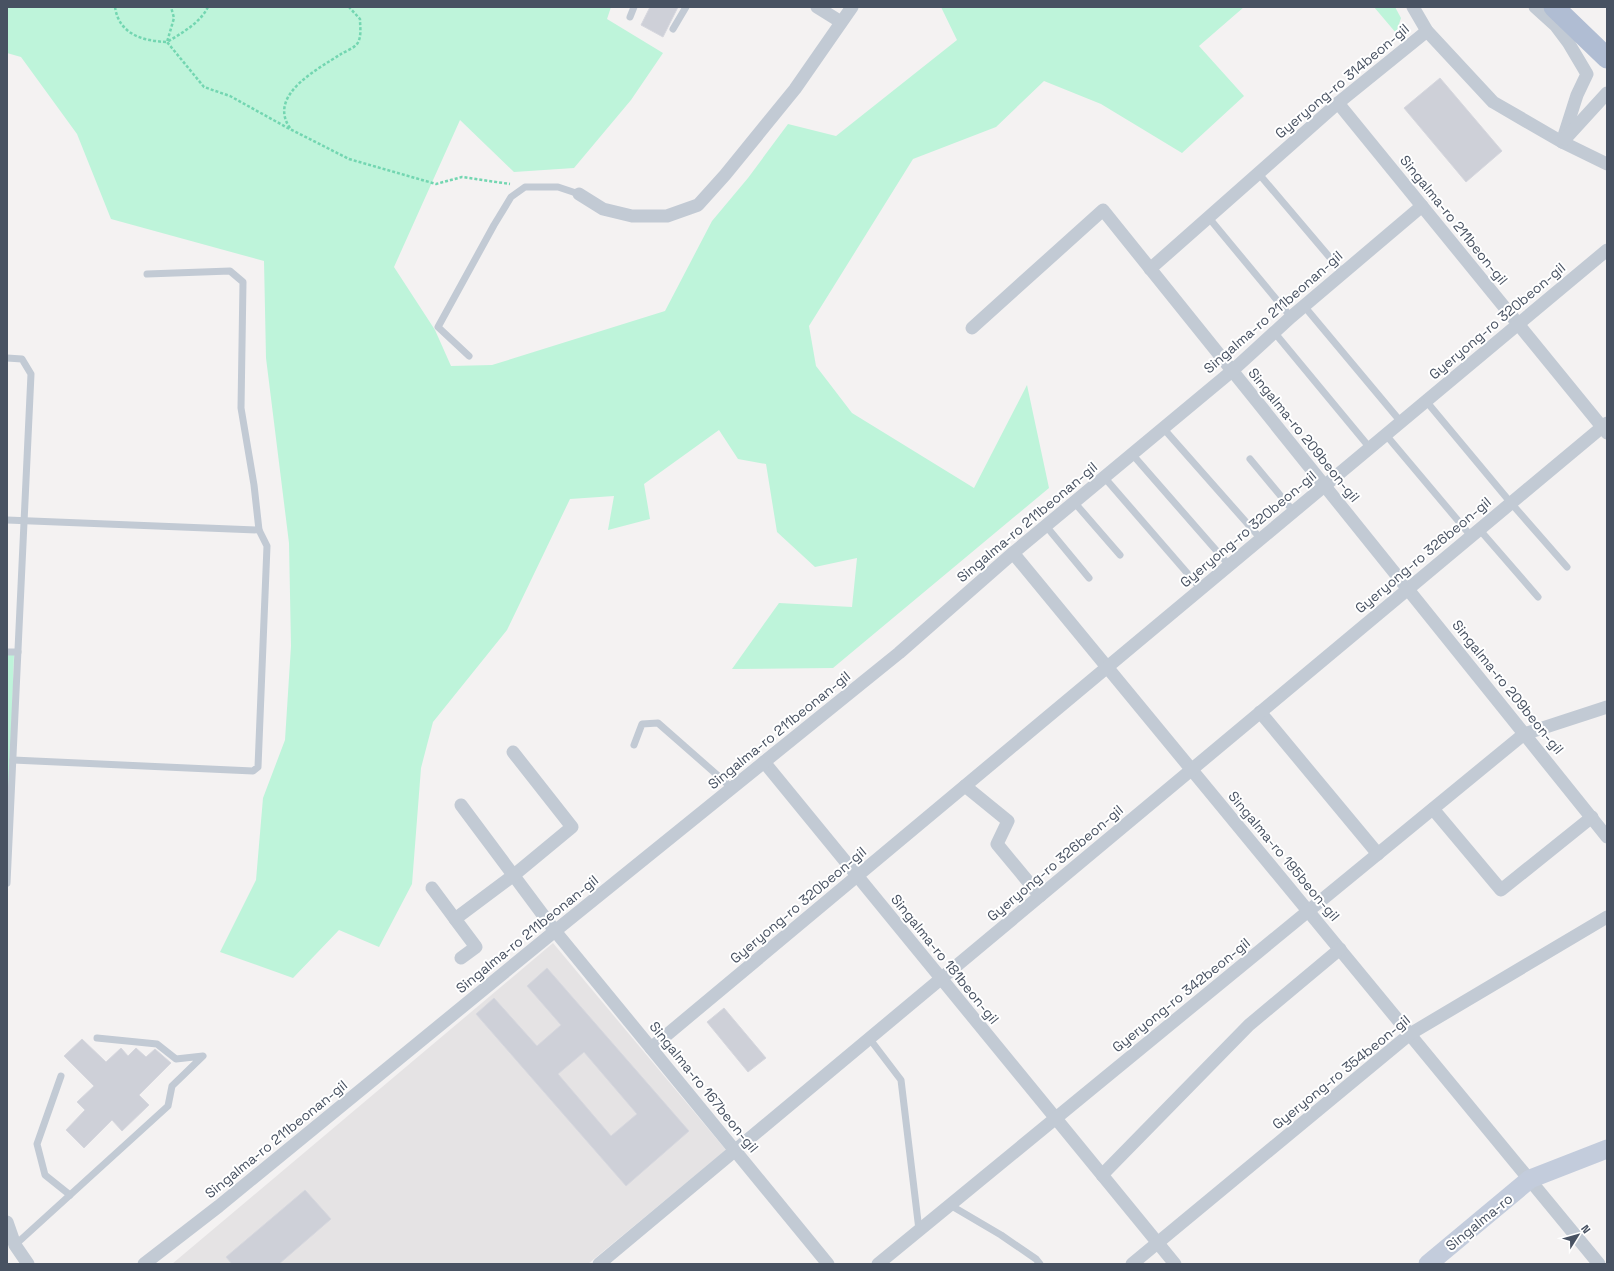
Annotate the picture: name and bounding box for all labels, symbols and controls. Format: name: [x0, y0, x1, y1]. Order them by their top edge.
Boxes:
street label: Gyeryong-ro 314beon-gil: [1271, 20, 1413, 142]
street label: Singalma-ro 211beon-gil: [1396, 152, 1512, 288]
street label: Singalma-ro 211beonan-gil: [1200, 247, 1346, 377]
street label: Gyeryong-ro 320beon-gil: [1425, 259, 1569, 383]
street label: Singalma-ro 209beon-gil: [1244, 364, 1364, 506]
street label: Singalma-ro 211beonan-gil: [953, 458, 1101, 586]
street label: Gyeryong-ro 320beon-gil: [1176, 467, 1320, 591]
street label: Gyeryong-ro 326beon-gil: [1351, 493, 1495, 617]
street label: Singalma-ro 209beon-gil: [1448, 616, 1568, 758]
street label: Singalma-ro 211beonan-gil: [704, 667, 854, 793]
street label: Singalma-ro 195beon-gil: [1224, 787, 1344, 925]
street label: Gyeryong-ro 326beon-gil: [983, 801, 1127, 925]
street label: Gyeryong-ro 320beon-gil: [726, 843, 870, 967]
street label: Singalma-ro 211beonan-gil: [452, 871, 602, 997]
street label: Singalma-ro 181beon-gil: [887, 890, 1003, 1028]
street label: Gyeryong-ro 342beon-gil: [1108, 934, 1254, 1056]
street label: Gyeryong-ro 354beon-gil: [1268, 1011, 1414, 1133]
street label: Singalma-ro 167beon-gil: [646, 1018, 762, 1156]
street label: Singalma-ro 211beonan-gil: [201, 1076, 351, 1202]
street label: Singalma-ro: [1442, 1189, 1516, 1255]
north arrow: [1558, 1215, 1598, 1255]
text: N: [1578, 1222, 1594, 1236]

